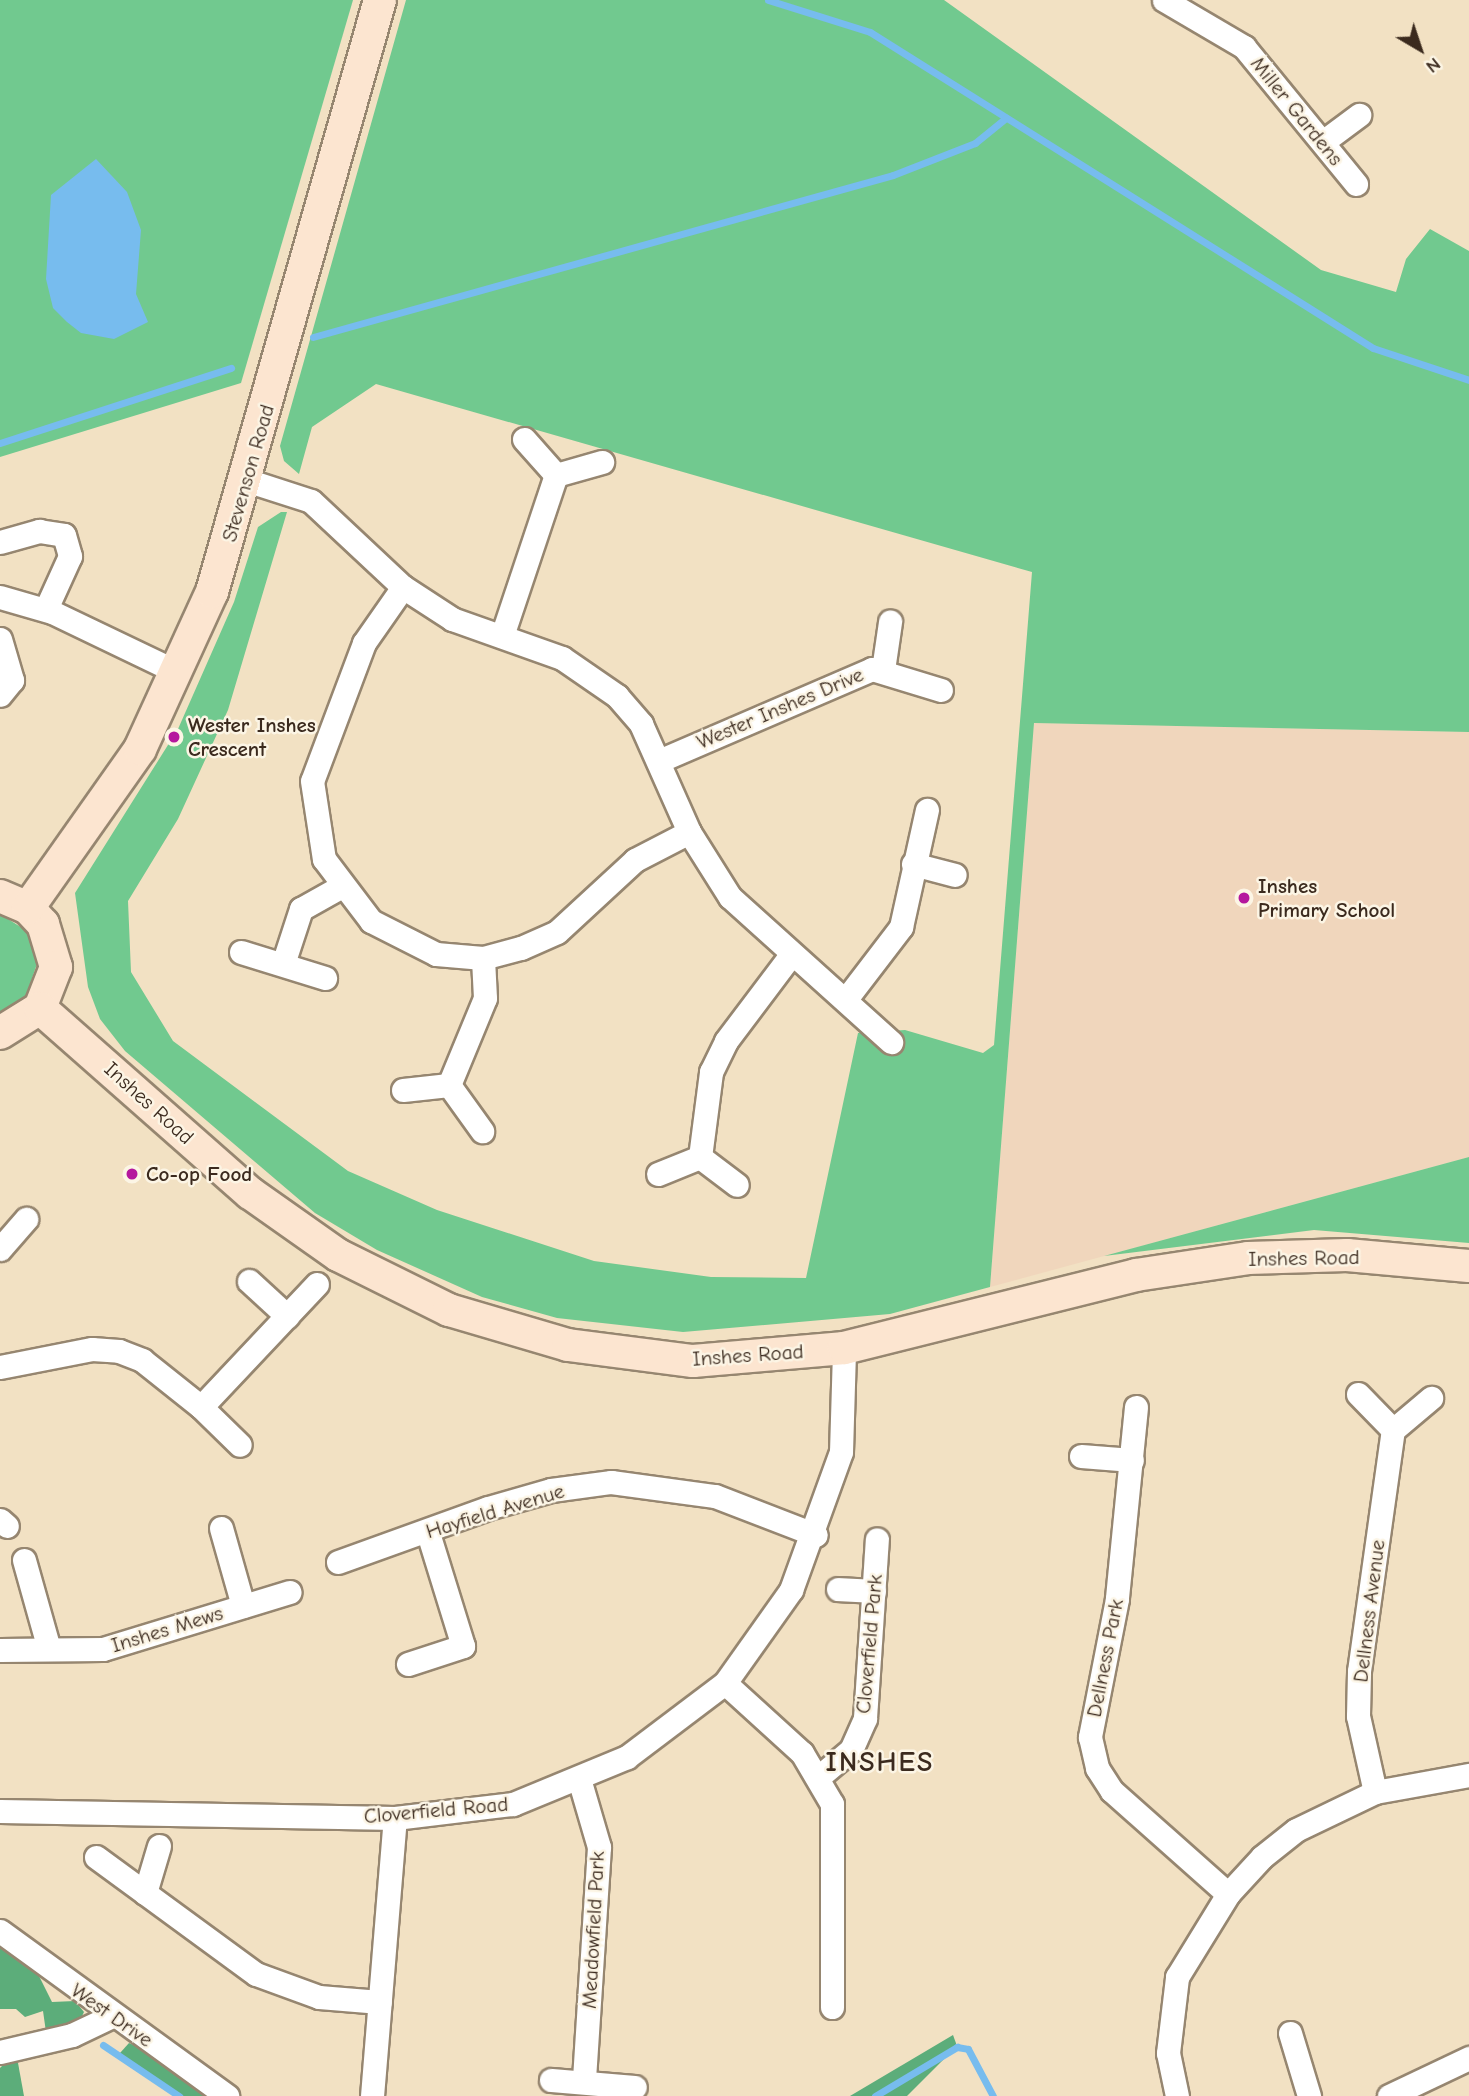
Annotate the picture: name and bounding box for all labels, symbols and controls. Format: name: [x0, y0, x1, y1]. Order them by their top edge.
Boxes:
north arrow: [1385, 14, 1455, 84]
street label: Miller Gardens: [1245, 51, 1349, 171]
text: N: [1421, 53, 1445, 78]
street label: Stevenson Road: [216, 401, 280, 545]
street label: Wester Inshes Drive: [693, 662, 867, 754]
place label: Wester Inshes Crescent: [188, 712, 316, 762]
marker: Wester Inshes Crescent: [166, 729, 182, 745]
place label: Inshes Primary School: [1258, 873, 1395, 923]
marker: Inshes Primary School: [1236, 890, 1252, 906]
street label: Inshes Road: [99, 1056, 199, 1150]
place label: Co-op Food: [146, 1161, 252, 1187]
marker: Co-op Food: [124, 1166, 140, 1182]
street label: Inshes Road: [1248, 1244, 1360, 1272]
street label: Inshes Road: [692, 1339, 804, 1371]
street label: Hayfield Avenue: [423, 1478, 567, 1544]
street label: Dellness Avenue: [1348, 1538, 1390, 1684]
street label: Cloverfield Park: [850, 1573, 888, 1715]
street label: Dellness Park: [1081, 1597, 1129, 1719]
street label: Inshes Mews: [108, 1600, 226, 1658]
district label: INSHES: [826, 1745, 934, 1779]
street label: Cloverfield Road: [363, 1791, 509, 1829]
street label: Meadowfield Park: [576, 1851, 610, 2009]
street label: West Drive: [66, 1978, 158, 2052]

